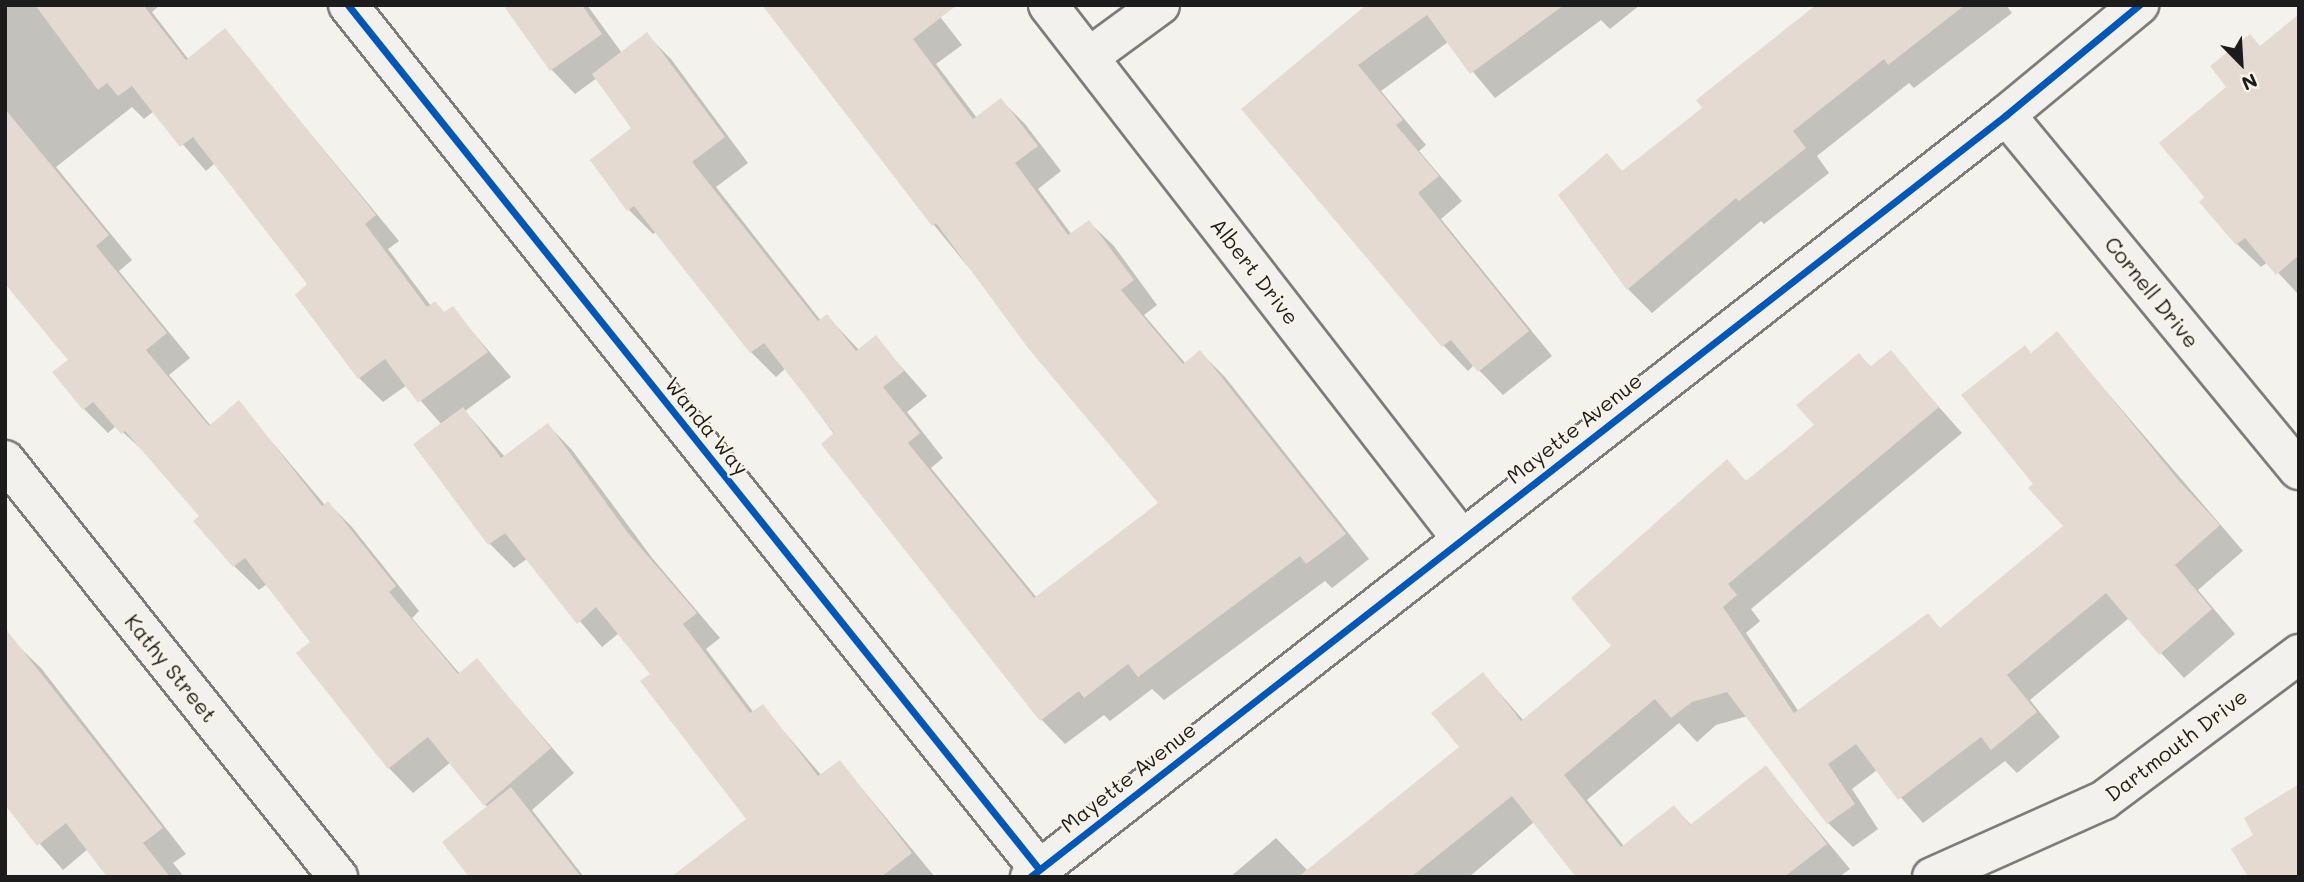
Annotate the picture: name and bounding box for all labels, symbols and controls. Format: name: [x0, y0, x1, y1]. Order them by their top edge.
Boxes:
north arrow: [2206, 28, 2276, 98]
text: N: [2238, 68, 2261, 97]
street label: Albert Drive: [1206, 213, 1304, 329]
street label: Cornell Drive: [2100, 231, 2204, 353]
street label: Mayette Avenue: [1501, 367, 1647, 489]
street label: Wanda Way: [660, 372, 754, 480]
street label: Kathy Street: [120, 609, 222, 727]
street label: Dartmouth Drive: [2100, 683, 2252, 807]
street label: Mayette Avenue: [1055, 716, 1201, 838]

